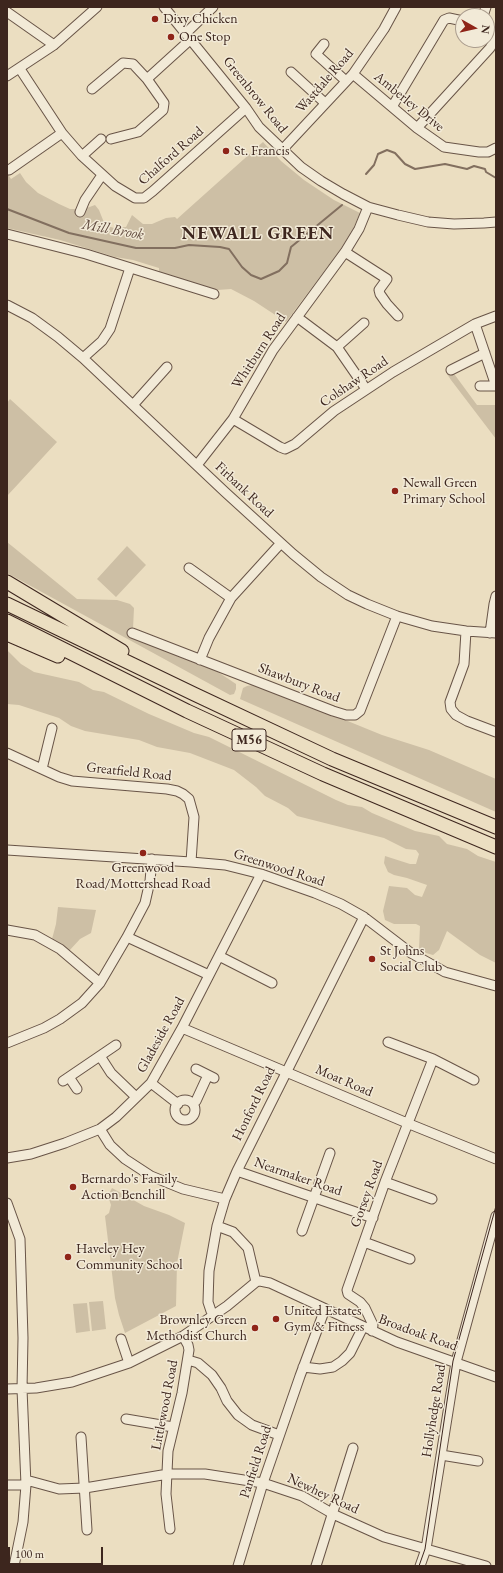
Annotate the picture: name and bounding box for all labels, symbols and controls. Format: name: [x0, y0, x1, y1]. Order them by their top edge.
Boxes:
north arrow: [455, 8, 495, 48]
place label: Dixy Chicken: [163, 11, 238, 27]
marker: Dixy Chicken: [150, 14, 160, 24]
text: N: [478, 24, 493, 35]
place label: One Stop: [179, 29, 230, 45]
marker: One Stop: [166, 32, 176, 42]
street label: Wastdale Road: [293, 45, 357, 117]
street label: Greenbrow Road: [219, 53, 291, 137]
street label: Amberley Drive: [370, 69, 448, 135]
street label: Chalford Road: [135, 123, 207, 189]
place label: St. Francis: [234, 143, 289, 159]
marker: St. Francis: [221, 146, 231, 156]
water label: Mill Brook: [81, 216, 145, 244]
district label: NEWALL GREEN: [182, 223, 334, 245]
street label: Whitburn Road: [228, 310, 290, 392]
street label: Colshaw Road: [317, 353, 391, 411]
street label: Firbank Road: [211, 459, 277, 521]
place label: Newall Green Primary School: [403, 475, 485, 508]
marker: Newall Green Primary School: [390, 486, 400, 496]
street label: Shawbury Road: [256, 660, 342, 706]
road number: M56: [232, 729, 266, 751]
street label: Greatfield Road: [86, 759, 172, 785]
street label: Greenwood Road: [231, 845, 327, 891]
marker: Greenwood Road/Mottershead Road: [138, 848, 148, 858]
place label: Greenwood Road/Mottershead Road: [75, 860, 211, 892]
place label: St Johns Social Club: [380, 943, 442, 976]
marker: St Johns Social Club: [367, 954, 377, 964]
street label: Gladeside Road: [133, 994, 189, 1076]
street label: Moat Road: [313, 1061, 375, 1101]
street label: Honford Road: [229, 1064, 279, 1144]
street label: Nearmaker Road: [252, 1154, 344, 1200]
street label: Gorsey Road: [347, 1158, 387, 1230]
place label: Bernardo's Family Action Benchill: [81, 1171, 177, 1204]
marker: Bernardo's Family Action Benchill: [68, 1182, 78, 1192]
place label: Haveley Hey Community School: [76, 1241, 183, 1274]
marker: Haveley Hey Community School: [63, 1252, 73, 1262]
place label: United Estates Gym & Fitness: [284, 1303, 364, 1336]
street label: Broadoak Road: [376, 1311, 460, 1355]
place label: Brownley Green Methodist Church: [146, 1312, 247, 1344]
marker: United Estates Gym & Fitness: [271, 1314, 281, 1324]
marker: Brownley Green Methodist Church: [250, 1323, 260, 1333]
street label: Littlewood Road: [148, 1358, 182, 1452]
street label: Hollyhedge Road: [418, 1363, 450, 1459]
street label: Panfield Road: [236, 1424, 276, 1500]
street label: Newhey Road: [285, 1470, 361, 1518]
scale bar: [10, 1539, 105, 1565]
text: 100 m: [15, 1546, 44, 1562]

